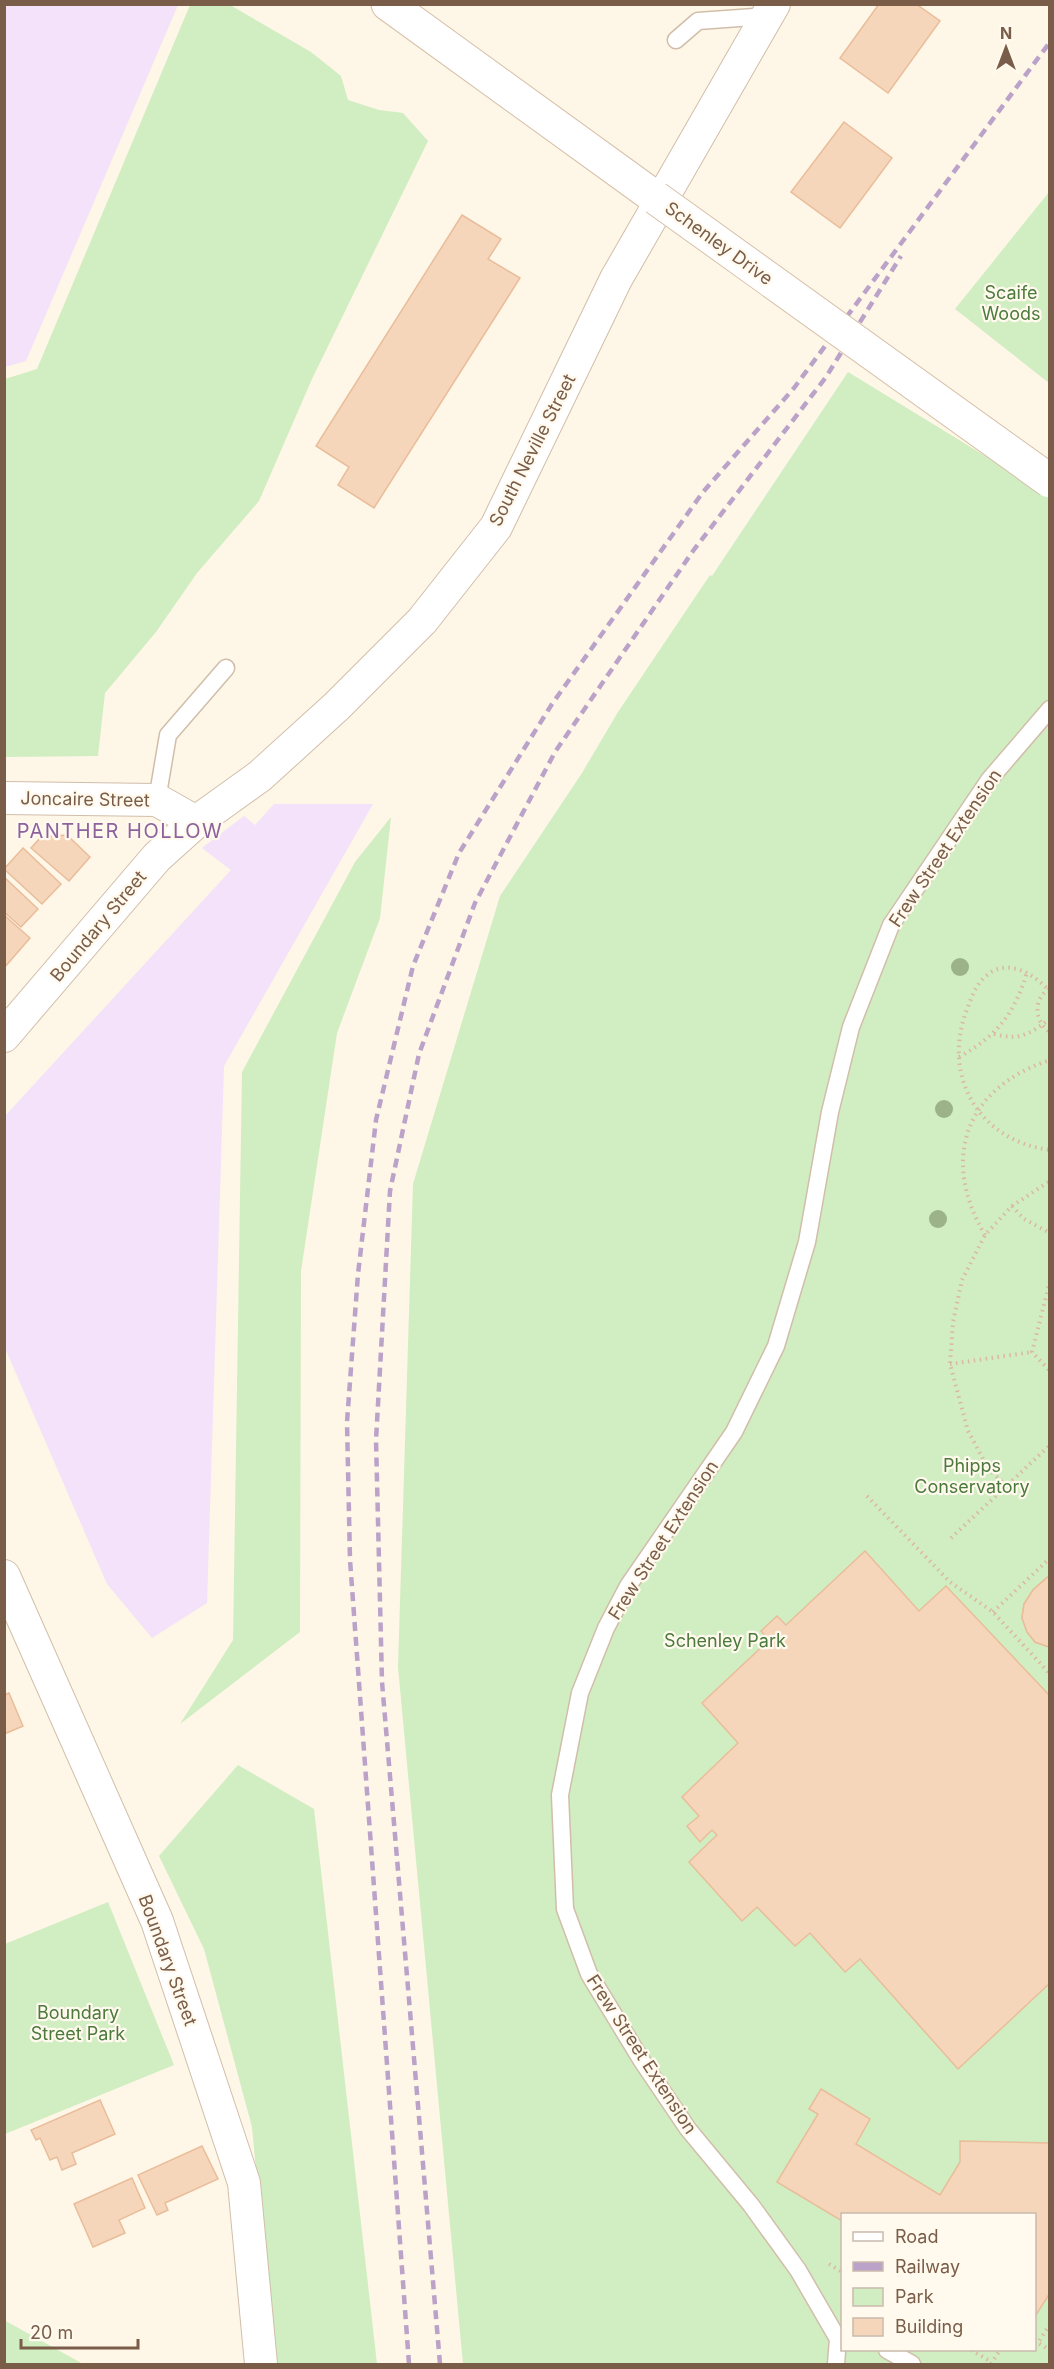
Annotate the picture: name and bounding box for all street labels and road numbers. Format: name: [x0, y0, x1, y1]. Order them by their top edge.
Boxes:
street label: Schenley Drive: [661, 197, 777, 289]
street label: South Neville Street: [485, 370, 580, 530]
street label: Frew Street Extension: [884, 765, 1006, 931]
street label: Joncaire Street: [20, 787, 150, 811]
street label: Boundary Street: [46, 866, 150, 986]
street label: Frew Street Extension: [604, 1456, 722, 1624]
street label: Boundary Street: [135, 1892, 202, 2029]
street label: Frew Street Extension: [583, 1970, 701, 2138]

